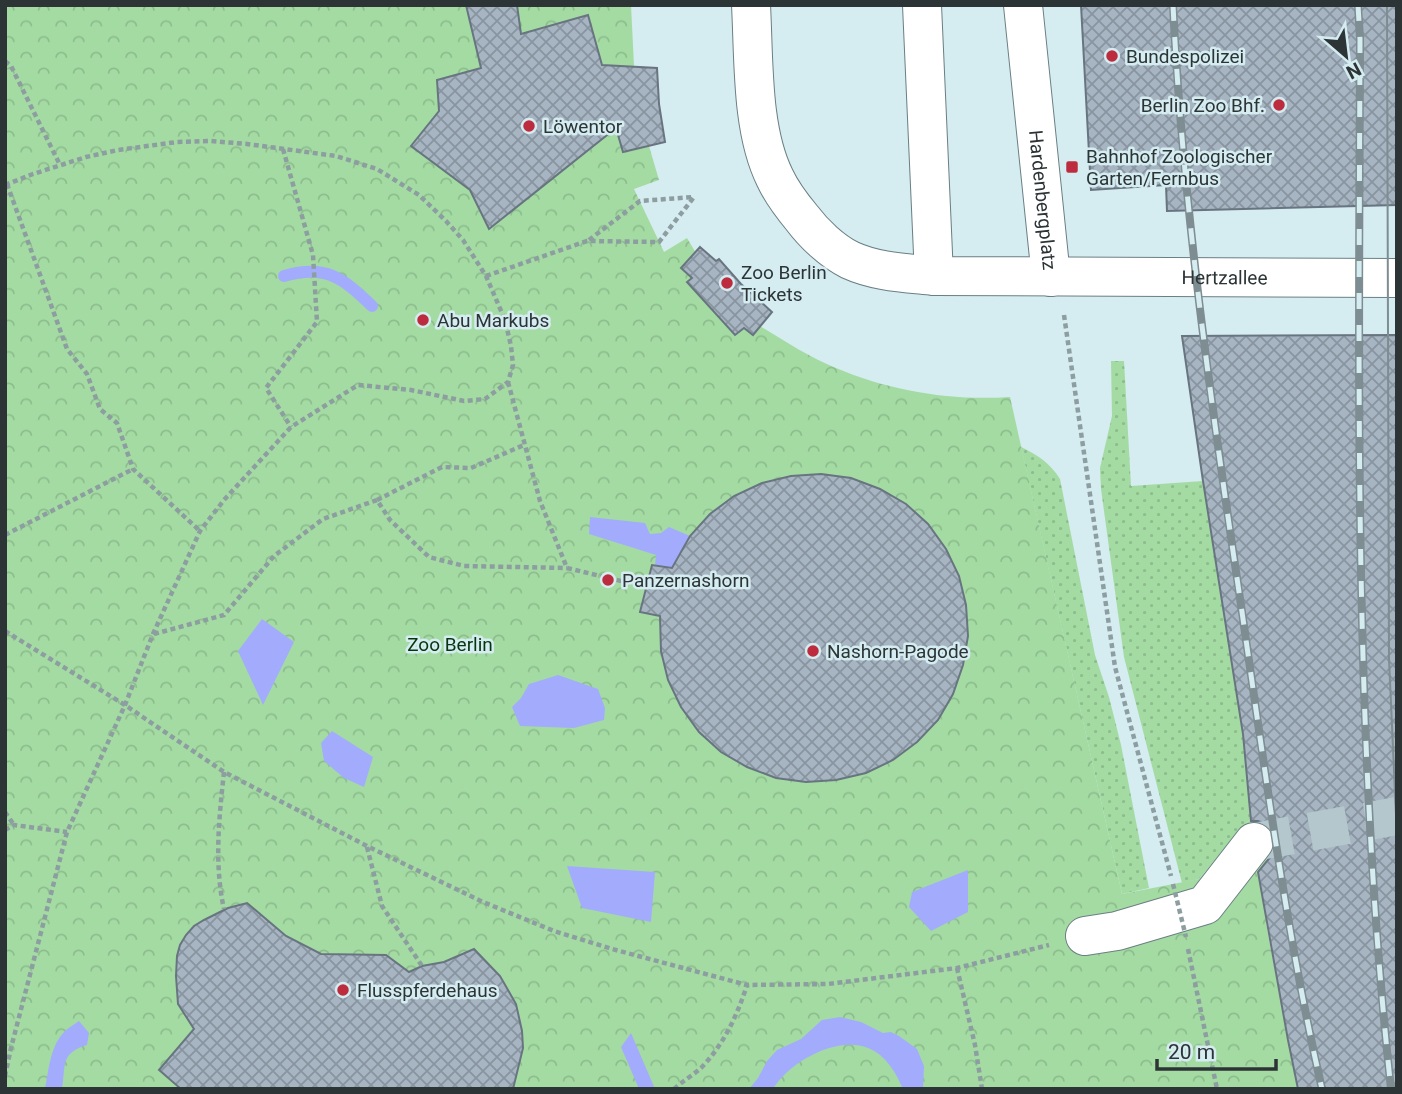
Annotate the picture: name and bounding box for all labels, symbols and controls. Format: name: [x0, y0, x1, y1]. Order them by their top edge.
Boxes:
north arrow: [1311, 21, 1381, 91]
place label: Bundespolizei: [1126, 45, 1244, 68]
marker: Bundespolizei: [1104, 48, 1120, 64]
text: N: [1342, 57, 1365, 84]
place label: Berlin Zoo Bhf.: [1141, 94, 1265, 117]
marker: Berlin Zoo Bhf.: [1271, 97, 1287, 113]
place label: Löwentor: [543, 115, 623, 138]
marker: Löwentor: [521, 118, 537, 134]
street label: Hardenbergplatz: [1024, 129, 1062, 271]
place label: Bahnhof Zoologischer Garten/Fernbus: [1086, 145, 1273, 190]
marker: Bahnhof Zoologischer Garten/Fernbus: [1064, 159, 1080, 175]
place label: Zoo Berlin Tickets: [741, 261, 827, 306]
street label: Hertzallee: [1182, 266, 1268, 289]
marker: Zoo Berlin Tickets: [719, 275, 735, 291]
place label: Abu Markubs: [437, 309, 549, 332]
marker: Abu Markubs: [415, 312, 431, 328]
place label: Panzernashorn: [622, 569, 749, 592]
marker: Panzernashorn: [600, 572, 616, 588]
park label: Zoo Berlin: [407, 633, 493, 656]
place label: Nashorn-Pagode: [827, 640, 969, 663]
marker: Nashorn-Pagode: [805, 643, 821, 659]
place label: Flusspferdehaus: [357, 979, 497, 1002]
marker: Flusspferdehaus: [335, 982, 351, 998]
scale bar: [1157, 1028, 1276, 1072]
text: 20 m: [1168, 1040, 1215, 1064]

